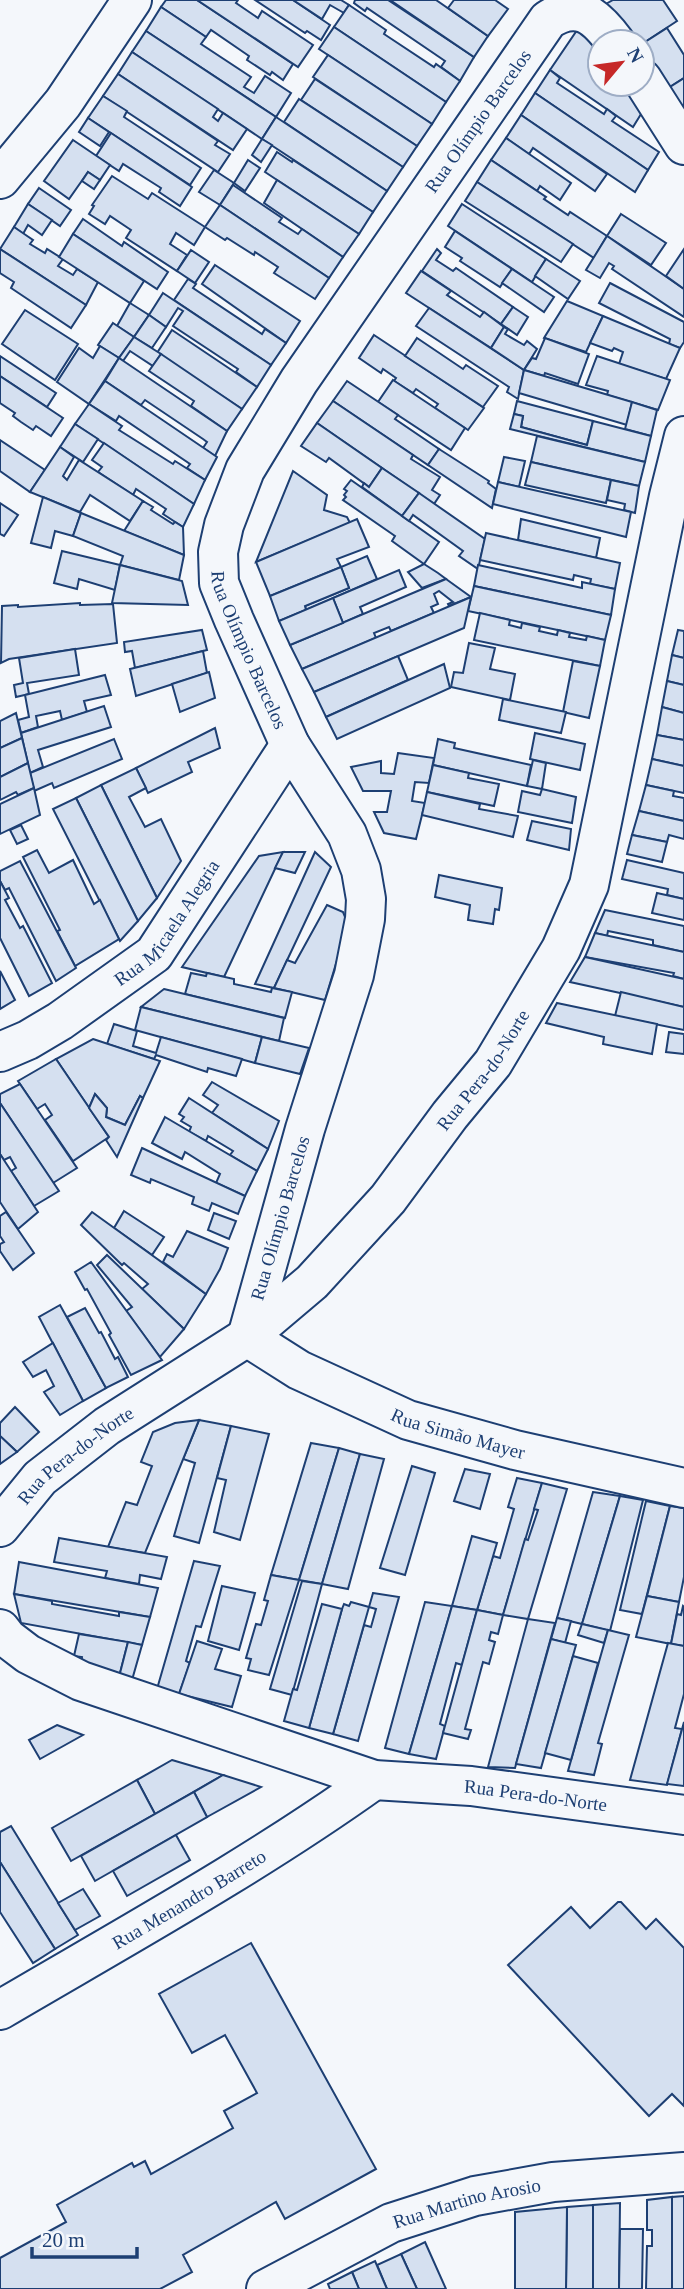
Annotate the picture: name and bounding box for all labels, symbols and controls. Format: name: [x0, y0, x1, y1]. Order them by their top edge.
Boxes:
north arrow: [586, 28, 656, 98]
text: N: [623, 44, 648, 66]
street label: Rua Olímpio Barcelos: [421, 45, 535, 197]
street label: Rua Olímpio Barcelos: [208, 570, 292, 732]
street label: Rua Micaela Alegria: [110, 855, 223, 990]
street label: Rua Pera-do-Norte: [432, 1006, 533, 1134]
street label: Rua Olímpio Barcelos: [246, 1133, 314, 1303]
street label: Rua Pera-do-Norte: [13, 1402, 137, 1508]
street label: Rua Simão Mayer: [388, 1403, 528, 1463]
street label: Rua Pera-do-Norte: [464, 1775, 608, 1815]
street label: Rua Menandro Barreto: [108, 1845, 269, 1953]
street label: Rua Martino Arosio: [390, 2174, 542, 2232]
scale bar: [32, 2216, 136, 2260]
text: 20 m: [42, 2228, 85, 2252]

